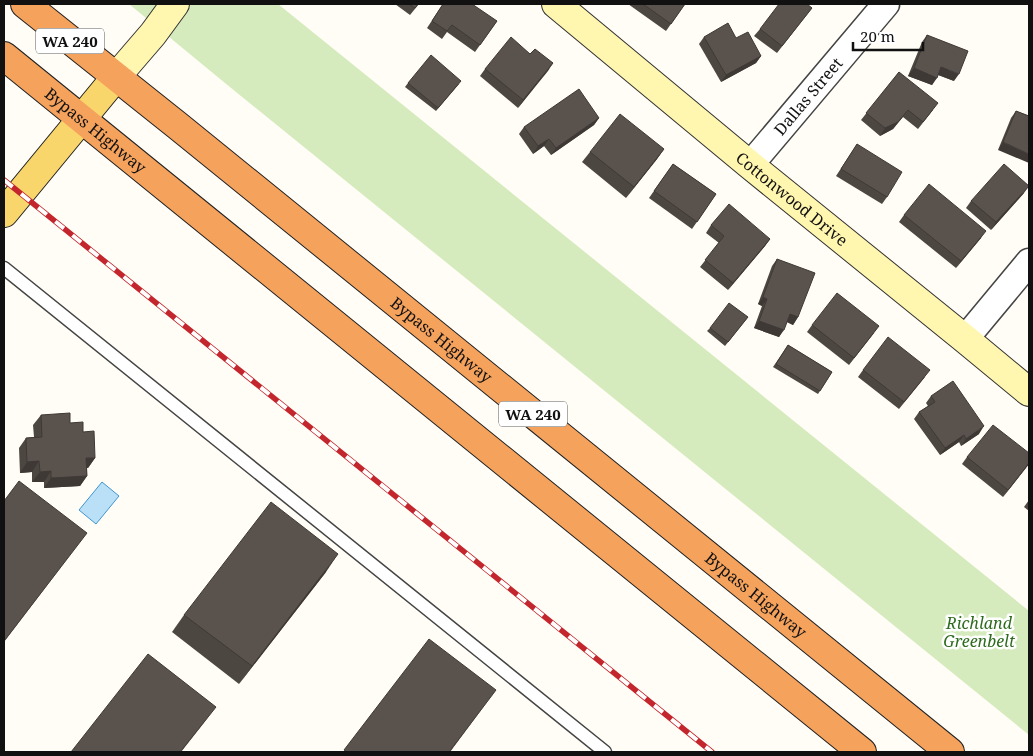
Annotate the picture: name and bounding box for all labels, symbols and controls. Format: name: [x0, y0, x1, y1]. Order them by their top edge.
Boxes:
scale bar: [853, 20, 923, 52]
text: 20 m: [860, 26, 895, 46]
road number: WA 240: [36, 28, 104, 54]
street label: Dallas Street: [769, 52, 848, 140]
street label: Bypass Highway: [40, 82, 152, 179]
street label: Cottonwood Drive: [731, 147, 853, 251]
street label: Bypass Highway: [386, 292, 498, 388]
road number: WA 240: [499, 402, 567, 426]
street label: Bypass Highway: [701, 547, 812, 643]
park label: Richland Greenbelt: [943, 612, 1015, 652]

